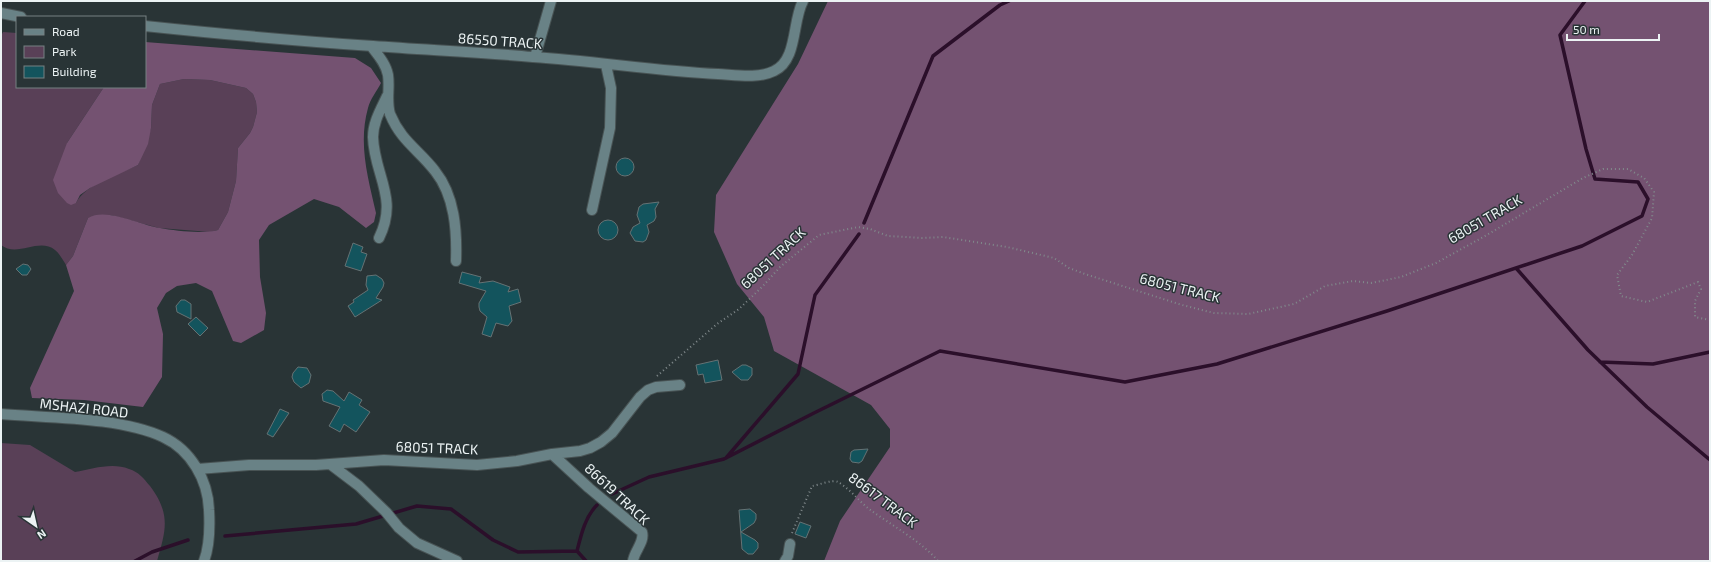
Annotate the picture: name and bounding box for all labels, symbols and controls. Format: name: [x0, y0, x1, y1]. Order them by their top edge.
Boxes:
legend: [16, 16, 146, 88]
scale bar: [1567, 16, 1659, 42]
text: 50 m: [1573, 22, 1600, 36]
text: Road: [52, 24, 80, 38]
street label: 86550 TRACK: [457, 29, 543, 52]
text: Park: [52, 44, 77, 58]
text: Building: [52, 64, 97, 78]
street label: 68051 TRACK: [1445, 190, 1525, 247]
street label: 68051 TRACK: [737, 223, 809, 292]
street label: 68051 TRACK: [1138, 269, 1223, 306]
street label: MSHAZI ROAD: [39, 394, 129, 421]
street label: 68051 TRACK: [395, 438, 479, 457]
street label: 86619 TRACK: [581, 459, 654, 529]
street label: 86617 TRACK: [846, 468, 922, 531]
north arrow: [16, 506, 56, 546]
text: N: [35, 527, 49, 542]

